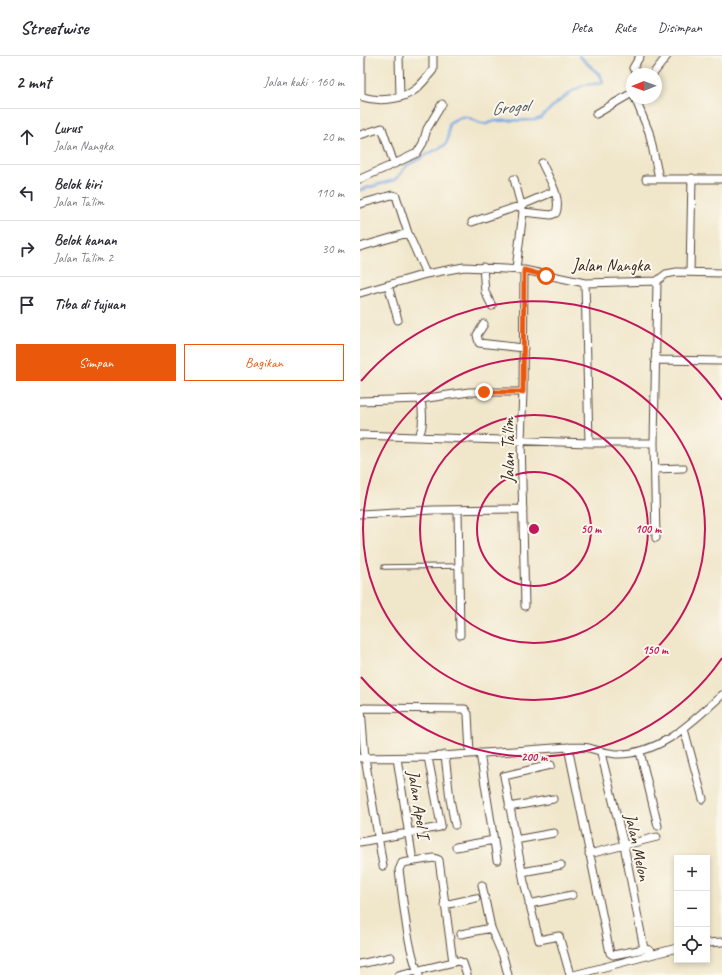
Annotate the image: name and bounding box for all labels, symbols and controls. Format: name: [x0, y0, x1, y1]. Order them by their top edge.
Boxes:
text: Streetwise: [20, 16, 88, 40]
text: Peta: [571, 19, 592, 36]
text: Rute: [614, 19, 636, 36]
text: Disimpan: [658, 19, 702, 36]
north arrow: [626, 68, 662, 104]
text: 2 mnt: [16, 72, 51, 93]
text: Jalan kaki · 160 m: [264, 74, 344, 90]
water label: Grogol: [490, 93, 536, 120]
text: Lurus: [54, 119, 82, 138]
icon: ahead: [16, 126, 38, 148]
text: 20 m: [322, 129, 344, 145]
text: Jalan Nangka: [54, 138, 114, 154]
text: Belok kiri: [54, 175, 101, 194]
icon: left: [16, 182, 38, 204]
text: 110 m: [316, 185, 344, 201]
text: Jalan Ta'lim: [54, 194, 104, 210]
text: Belok kanan: [54, 231, 117, 250]
icon: right: [16, 238, 38, 260]
text: 30 m: [322, 241, 344, 257]
text: Jalan Ta'lim 2: [54, 250, 113, 266]
street label: Jalan Nangka: [571, 255, 651, 276]
route start: [537, 267, 555, 285]
icon: arrive: [16, 294, 38, 316]
text: Tiba di tujuan: [54, 295, 125, 314]
button: Simpan: [16, 344, 176, 381]
button: Bagikan: [184, 344, 344, 381]
route end: [475, 383, 493, 401]
street label: Jalan Ta'lim: [498, 416, 519, 484]
text: 50 m: [581, 521, 602, 537]
text: 100 m: [635, 521, 662, 537]
centre of rings: [527, 522, 541, 536]
text: 150 m: [642, 642, 669, 658]
text: 200 m: [521, 749, 548, 765]
street label: Jalan Apel I: [403, 768, 435, 844]
street label: Jalan Melon: [620, 811, 655, 884]
map controls: [674, 855, 710, 963]
button: +: [674, 855, 710, 891]
button: −: [674, 891, 710, 927]
button: locate: [674, 927, 710, 963]

